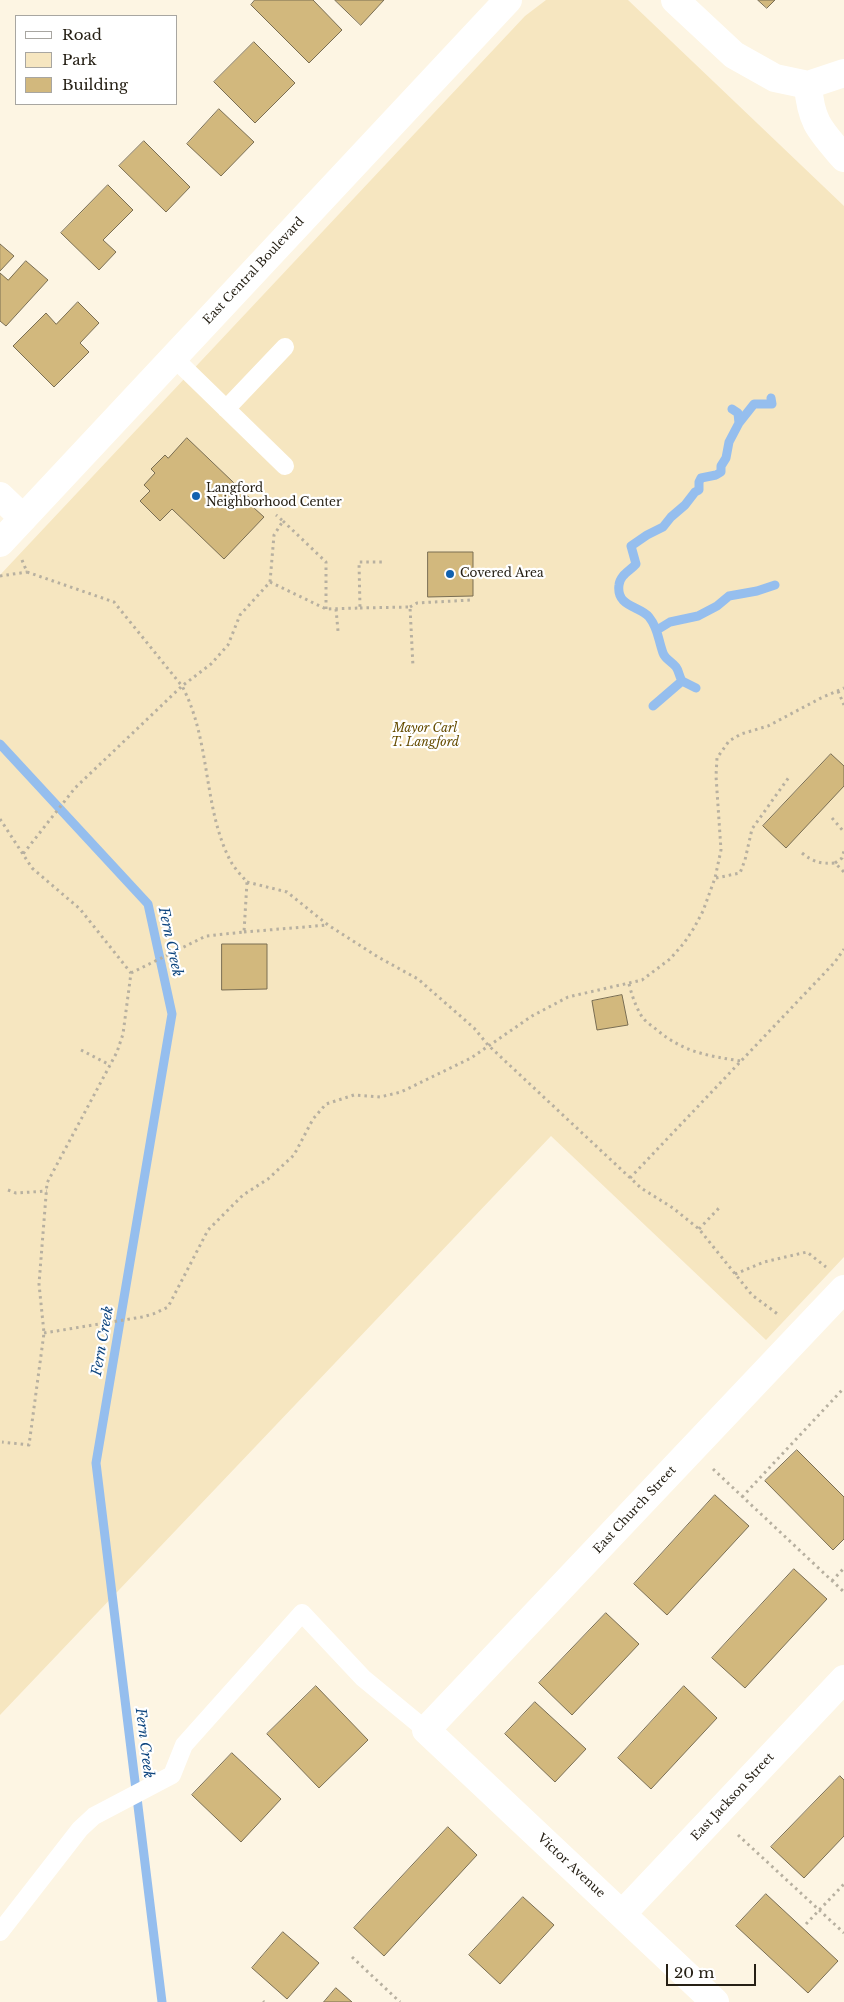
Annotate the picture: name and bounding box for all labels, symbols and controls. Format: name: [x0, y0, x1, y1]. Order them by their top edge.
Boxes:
legend: [15, 15, 178, 105]
text: Road: [62, 25, 102, 44]
text: Park: [62, 50, 97, 69]
text: Building: [62, 75, 128, 94]
street label: East Central Boulevard: [201, 215, 307, 327]
place label: Langford Neighborhood Center: [206, 482, 342, 510]
marker: Langford Neighborhood Center: [190, 490, 202, 502]
place label: Covered Area: [460, 567, 544, 581]
marker: Covered Area: [444, 568, 456, 580]
park label: Mayor Carl T. Langford: [391, 722, 459, 750]
water label: Fern Creek: [154, 906, 186, 978]
water label: Fern Creek: [89, 1305, 117, 1377]
street label: East Church Street: [591, 1463, 679, 1557]
water label: Fern Creek: [131, 1707, 157, 1779]
street label: East Jackson Street: [689, 1750, 777, 1844]
street label: Victor Avenue: [534, 1831, 608, 1901]
scale bar: [669, 1954, 759, 1986]
text: 20 m: [674, 1963, 714, 1982]

